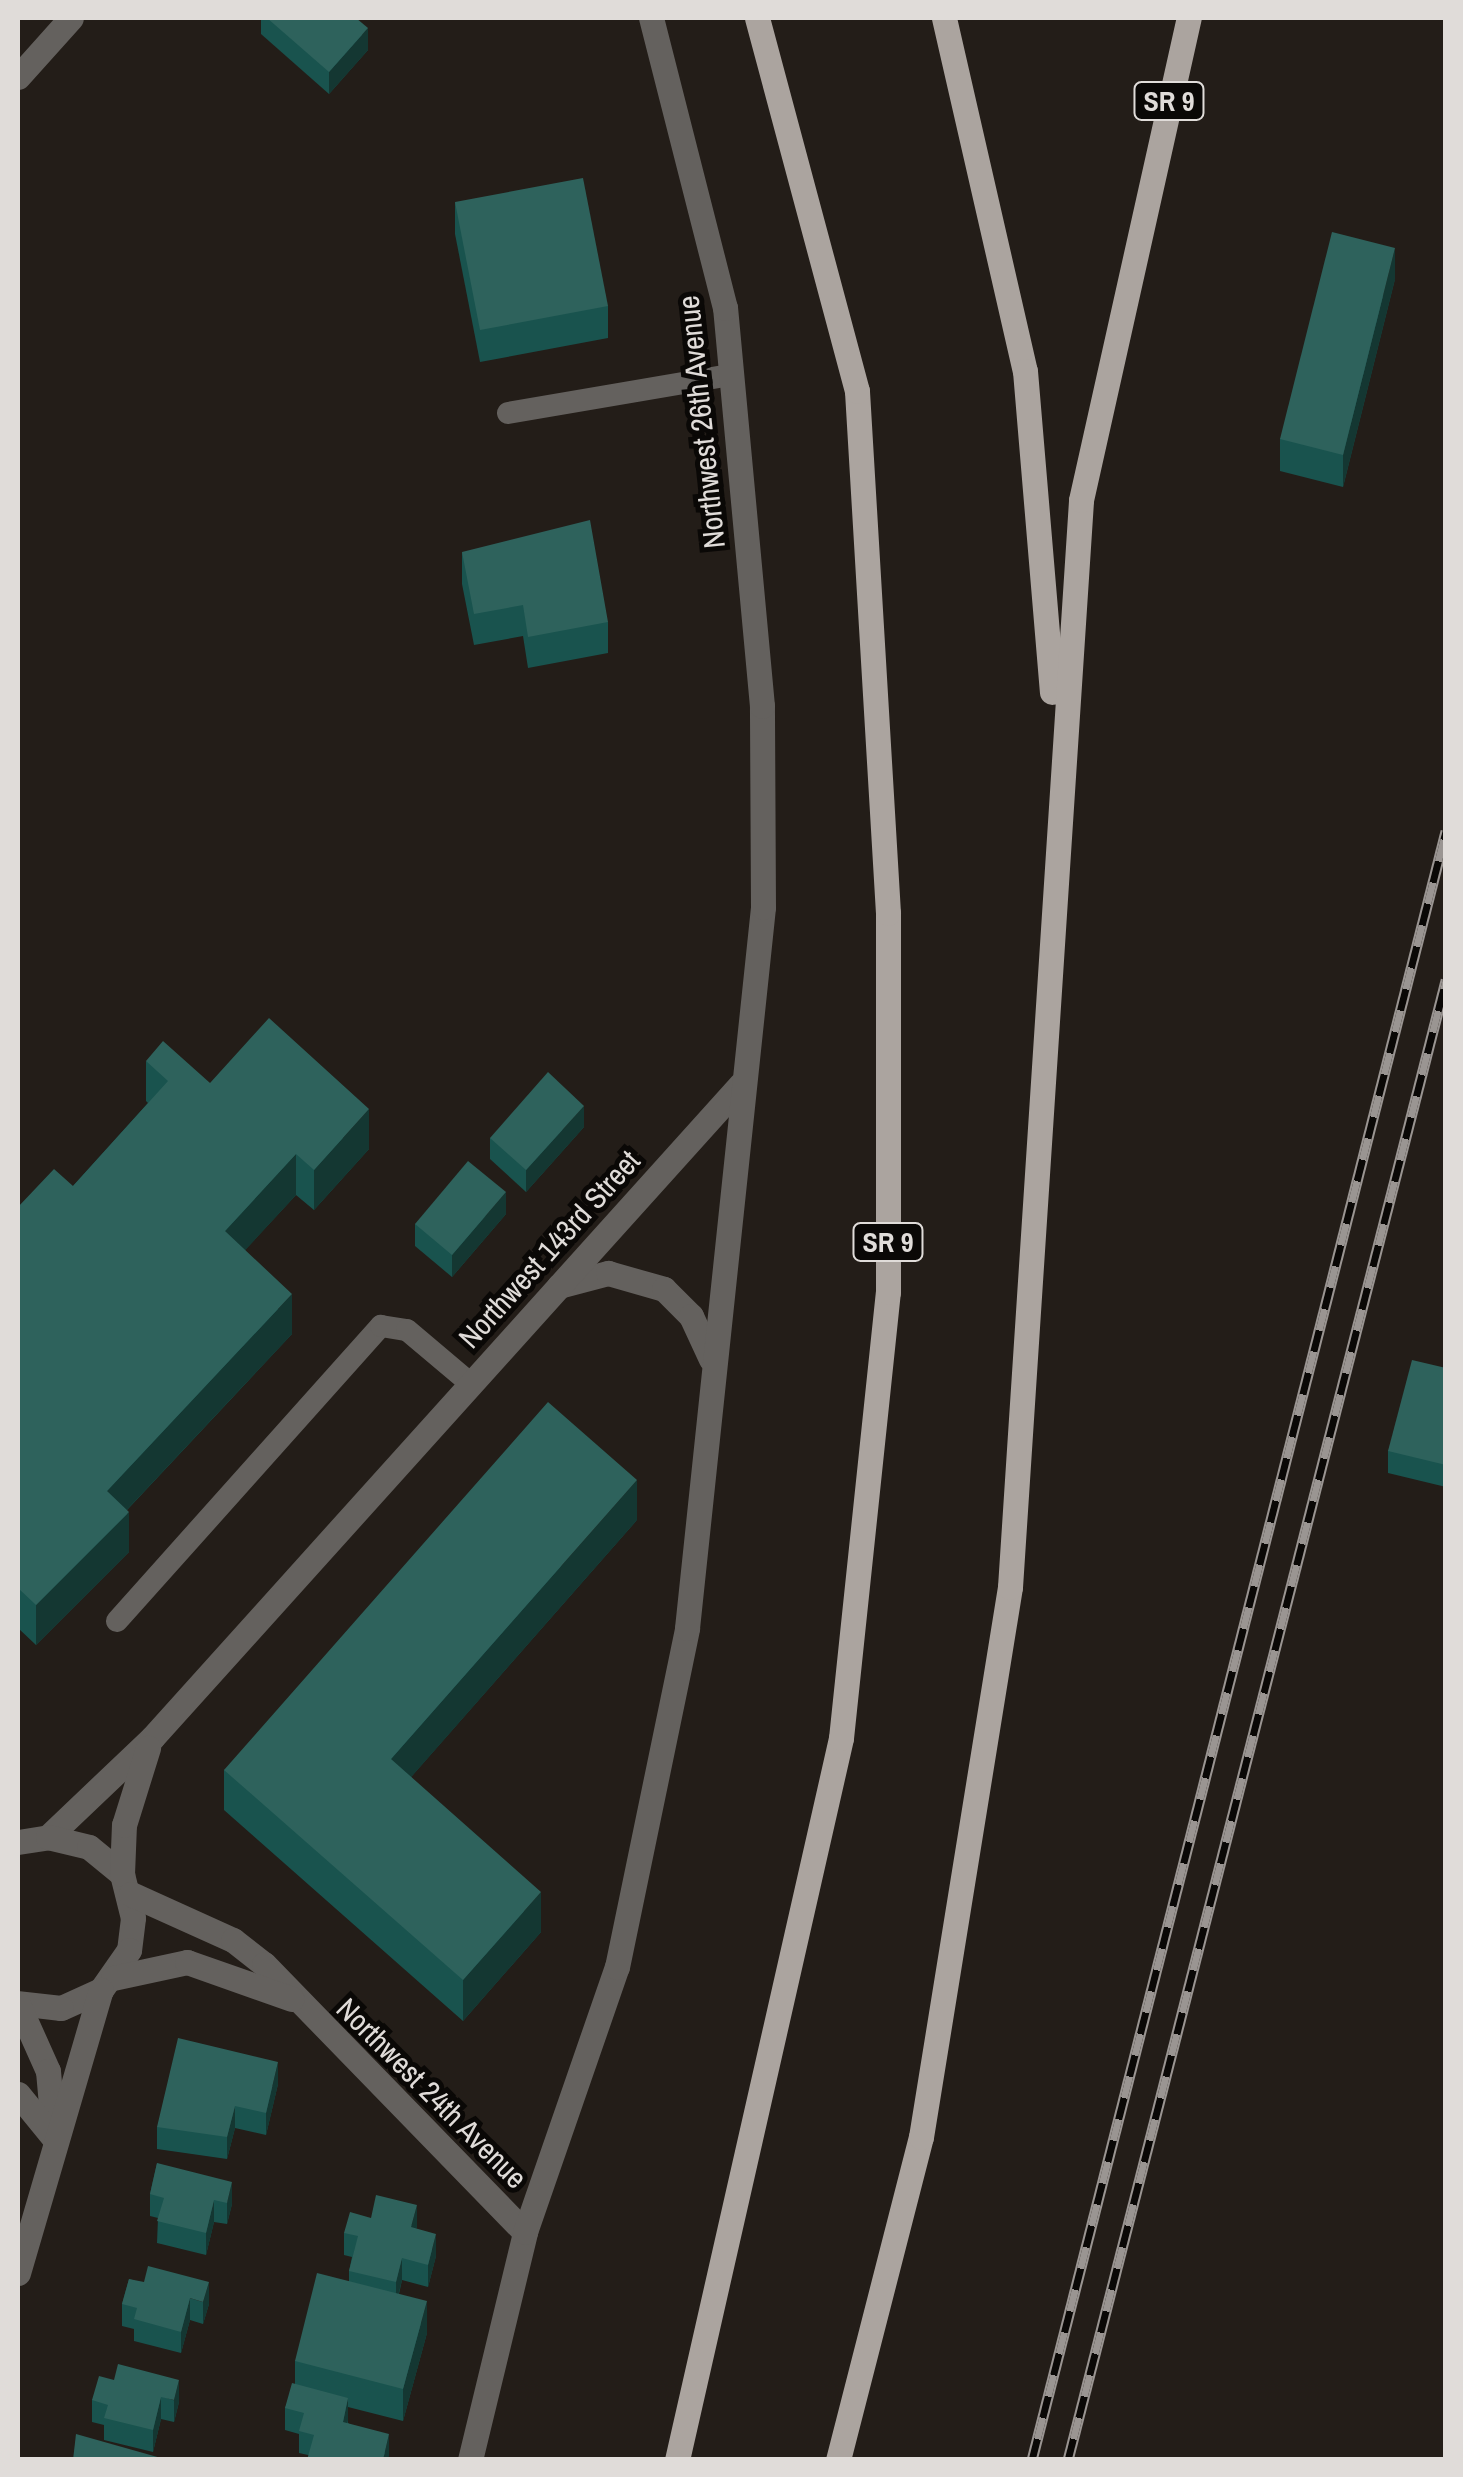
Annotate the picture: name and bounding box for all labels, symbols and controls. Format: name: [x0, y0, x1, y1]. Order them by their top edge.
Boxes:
road number: SR 9: [1132, 78, 1206, 124]
street label: Northwest 26th Avenue: [670, 293, 732, 551]
street label: Northwest 143rd Street: [451, 1143, 647, 1355]
road number: SR 9: [850, 1219, 926, 1265]
street label: Northwest 24th Avenue: [329, 1990, 535, 2196]

